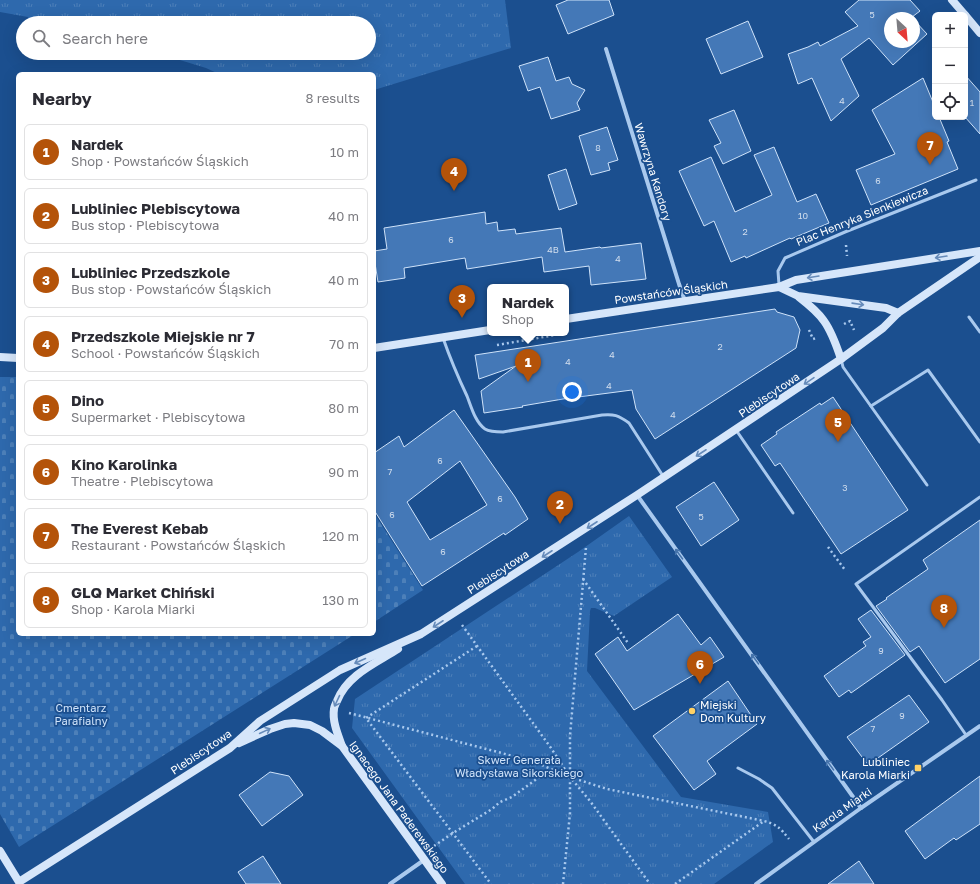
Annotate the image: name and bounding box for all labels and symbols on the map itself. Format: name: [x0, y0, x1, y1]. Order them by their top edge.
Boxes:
house number: 5: [869, 9, 875, 20]
north arrow: [884, 12, 920, 48]
house number: 4: [839, 95, 845, 106]
house number: 1: [970, 97, 975, 108]
street label: Wawrzyna Kandory: [632, 121, 675, 222]
pin: 7: [917, 132, 943, 165]
house number: 8: [595, 142, 601, 153]
pin: 4: [441, 158, 467, 191]
house number: 6: [875, 175, 881, 186]
street label: Plac Henryka Sienkiewicza: [794, 183, 930, 248]
house number: 10: [798, 210, 808, 221]
house number: 2: [742, 226, 748, 237]
house number: 6: [448, 234, 454, 245]
house number: 4B: [547, 244, 559, 255]
house number: 4: [615, 253, 621, 264]
one-way arrow: [935, 253, 948, 261]
one-way arrow: [807, 273, 820, 281]
street label: Powstańców Śląskich: [613, 277, 728, 306]
pin: 3: [449, 285, 475, 318]
one-way arrow: [851, 300, 864, 308]
house number: 2: [717, 341, 723, 352]
pin: 1: [515, 349, 541, 382]
house number: 4: [609, 349, 615, 360]
house number: 4: [565, 356, 571, 367]
street label: Plebiscytowa: [736, 369, 802, 420]
one-way arrow: [804, 377, 815, 385]
house number: 4: [606, 380, 612, 391]
your location: [562, 382, 582, 402]
house number: 4: [670, 409, 676, 420]
pin: 5: [825, 409, 851, 442]
one-way arrow: [695, 449, 706, 457]
house number: 6: [437, 455, 443, 466]
house number: 7: [388, 466, 393, 477]
house number: 3: [842, 482, 848, 493]
pin: 2: [547, 491, 573, 524]
house number: 6: [497, 493, 503, 504]
house number: 6: [389, 509, 395, 520]
house number: 5: [698, 511, 704, 522]
one-way arrow: [586, 521, 598, 529]
house number: 6: [440, 546, 446, 557]
street label: Plebiscytowa: [465, 547, 531, 596]
one-way arrow: [675, 548, 683, 559]
one-way arrow: [541, 550, 553, 558]
pin: 8: [931, 595, 957, 628]
one-way arrow: [432, 620, 443, 628]
house number: 9: [878, 645, 884, 656]
pin: 6: [687, 651, 713, 684]
one-way arrow: [751, 654, 759, 665]
one-way arrow: [354, 658, 366, 665]
one-way arrow: [333, 694, 340, 706]
place label: Miejski Dom Kultury: [700, 698, 766, 724]
park label: Cmentarz Parafialny: [54, 701, 108, 727]
marker: Miejski Dom Kultury: [687, 706, 697, 716]
house number: 9: [899, 710, 905, 721]
house number: 7: [871, 723, 876, 734]
street label: Plebiscytowa: [168, 726, 234, 777]
one-way arrow: [258, 727, 270, 734]
street label: Ignacego Jana Paderewskiego: [347, 738, 452, 876]
park label: Skwer Generała Władysława Sikorskiego: [455, 753, 583, 779]
place label: Lubliniec Karola Miarki: [841, 755, 910, 781]
one-way arrow: [826, 760, 834, 771]
marker: Lubliniec Karola Miarki: [913, 763, 923, 773]
street label: Karola Miarki: [810, 784, 874, 835]

